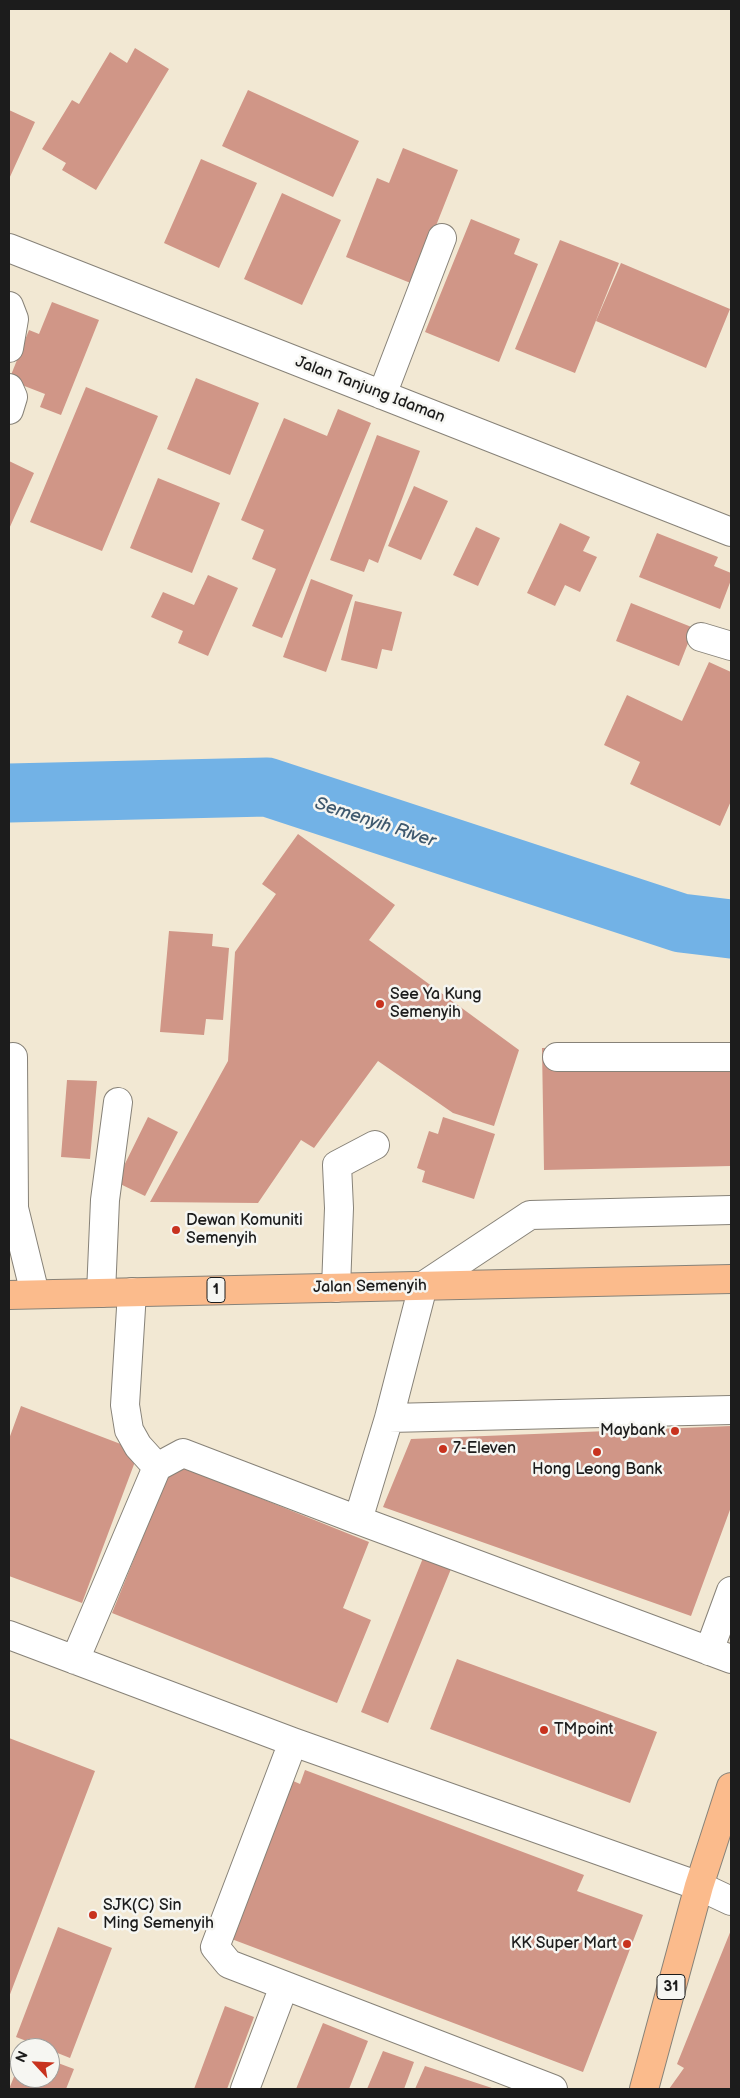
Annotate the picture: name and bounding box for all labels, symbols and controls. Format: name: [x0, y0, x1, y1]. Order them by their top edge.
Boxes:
street label: Jalan Tanjung Idaman: [292, 353, 448, 427]
water label: Semenyih River: [312, 793, 438, 853]
place label: See Ya Kung Semenyih: [390, 985, 482, 1023]
marker: See Ya Kung Semenyih: [374, 998, 386, 1010]
place label: Dewan Komuniti Semenyih: [186, 1211, 303, 1249]
marker: Dewan Komuniti Semenyih: [170, 1224, 182, 1236]
street label: Jalan Semenyih: [313, 1276, 427, 1298]
road number: 1: [207, 1278, 225, 1302]
place label: Maybank: [600, 1421, 665, 1441]
marker: Maybank: [669, 1425, 681, 1437]
place label: 7-Eleven: [453, 1439, 516, 1459]
marker: 7-Eleven: [437, 1443, 449, 1455]
marker: Hong Leong Bank: [591, 1446, 603, 1458]
place label: Hong Leong Bank: [532, 1460, 662, 1480]
place label: TMpoint: [554, 1720, 613, 1740]
marker: TMpoint: [538, 1724, 550, 1736]
place label: SJK(C) Sin Ming Semenyih: [103, 1896, 214, 1934]
marker: SJK(C) Sin Ming Semenyih: [87, 1909, 99, 1921]
place label: KK Super Mart: [511, 1934, 617, 1954]
marker: KK Super Mart: [621, 1938, 633, 1950]
road number: 31: [657, 1974, 685, 2000]
north arrow: [10, 2038, 60, 2088]
text: N: [12, 2049, 32, 2065]

